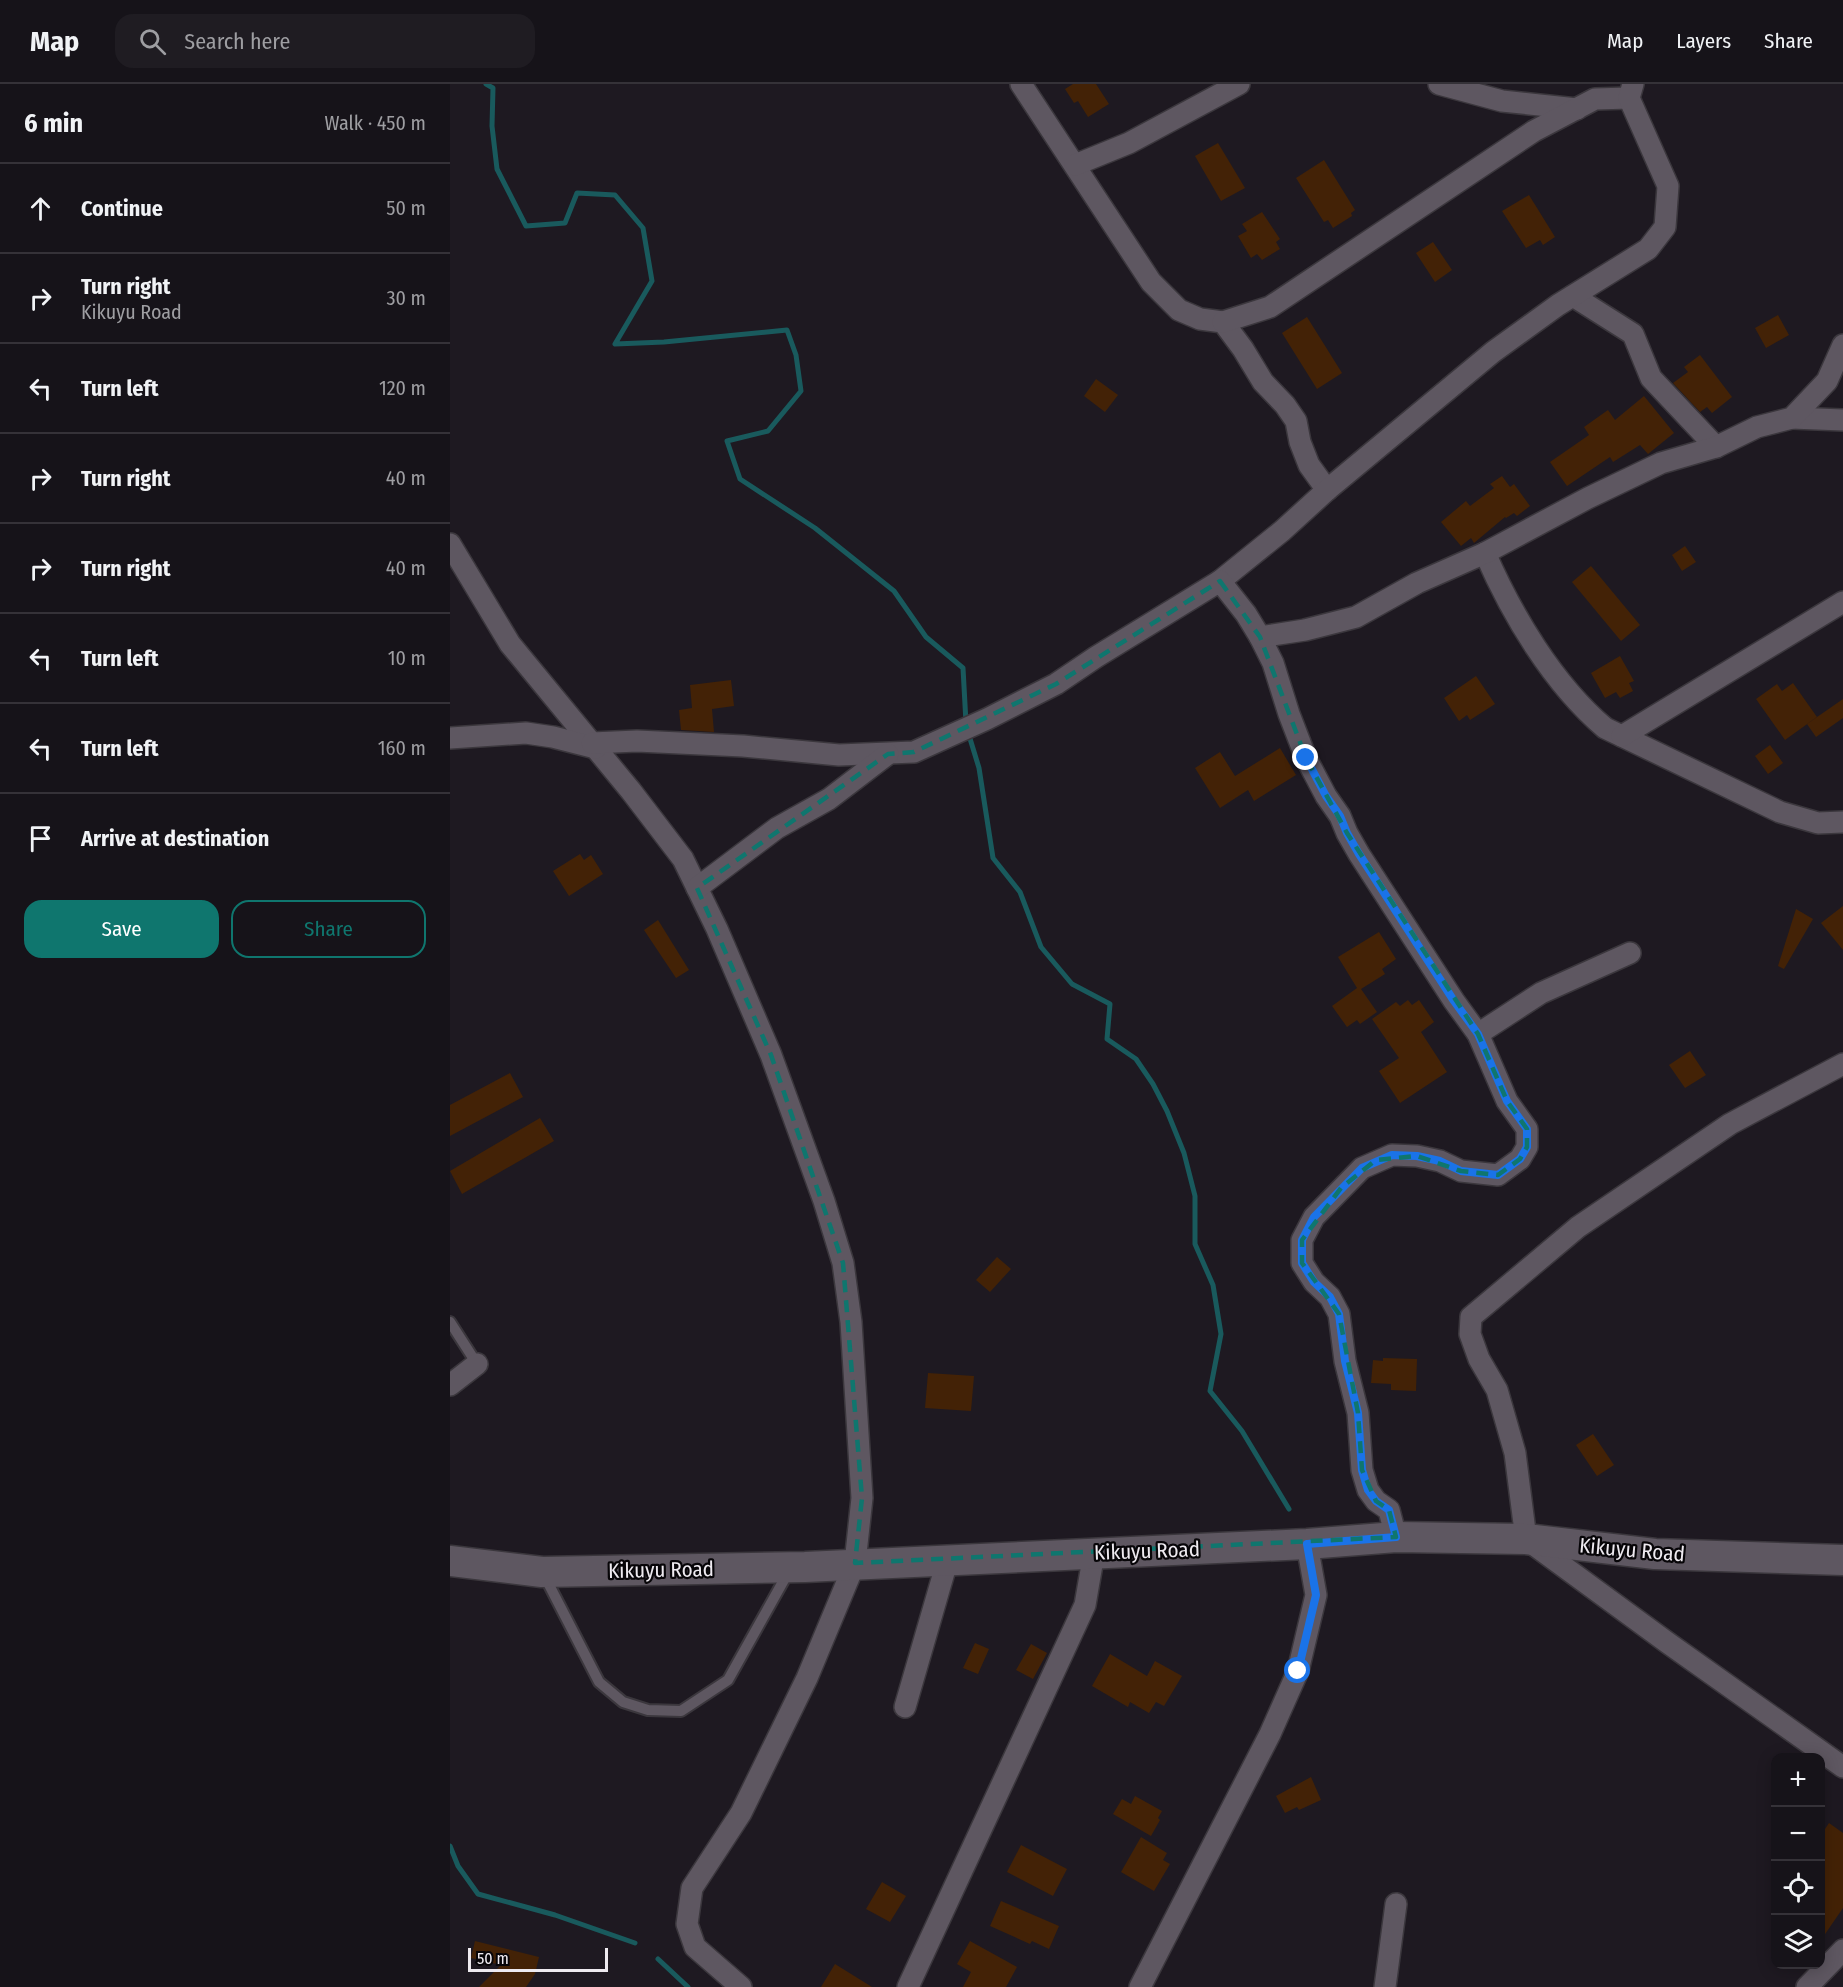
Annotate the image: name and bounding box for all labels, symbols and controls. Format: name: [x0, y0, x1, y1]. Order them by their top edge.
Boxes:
search box: [115, 14, 535, 68]
text: Map: [30, 25, 79, 58]
icon: search: [136, 25, 169, 58]
text: Search here: [184, 28, 290, 55]
text: Map: [1607, 28, 1643, 54]
text: Layers: [1676, 28, 1731, 54]
text: Share: [1764, 28, 1813, 54]
text: 6 min: [24, 108, 83, 139]
text: Walk · 450 m: [325, 111, 426, 135]
icon: ahead: [24, 192, 57, 225]
text: Continue: [81, 195, 163, 222]
text: 50 m: [386, 196, 426, 220]
text: Turn right: [81, 273, 170, 300]
icon: right: [24, 282, 57, 315]
text: 30 m: [386, 286, 426, 310]
text: Kikuyu Road: [81, 300, 182, 324]
icon: left: [24, 372, 57, 405]
text: Turn left: [81, 375, 159, 402]
text: 120 m: [379, 376, 426, 400]
icon: right: [24, 462, 57, 495]
text: Turn right: [81, 465, 170, 492]
text: 40 m: [386, 466, 426, 490]
icon: right: [24, 552, 57, 585]
text: Turn right: [81, 555, 170, 582]
text: 40 m: [386, 556, 426, 580]
icon: left: [24, 642, 57, 675]
text: Turn left: [81, 645, 159, 672]
text: 10 m: [388, 646, 426, 670]
icon: left: [24, 732, 57, 765]
text: Turn left: [81, 735, 159, 762]
text: 160 m: [378, 736, 426, 760]
route end: [1292, 744, 1318, 770]
icon: arrive: [24, 822, 57, 855]
text: Arrive at destination: [81, 825, 269, 852]
button: Save: [24, 900, 219, 958]
button: Share: [231, 900, 426, 958]
street label: Kikuyu Road: [1578, 1532, 1686, 1568]
street label: Kikuyu Road: [1094, 1536, 1200, 1566]
street label: Kikuyu Road: [608, 1556, 714, 1584]
route start: [1284, 1657, 1310, 1683]
map controls: [1771, 1753, 1825, 1969]
button: +: [1771, 1753, 1825, 1807]
button: −: [1771, 1807, 1825, 1861]
button: locate: [1771, 1861, 1825, 1915]
button: layers: [1771, 1915, 1825, 1969]
scale bar: [468, 1945, 608, 1972]
text: 50 m: [477, 1949, 509, 1968]

